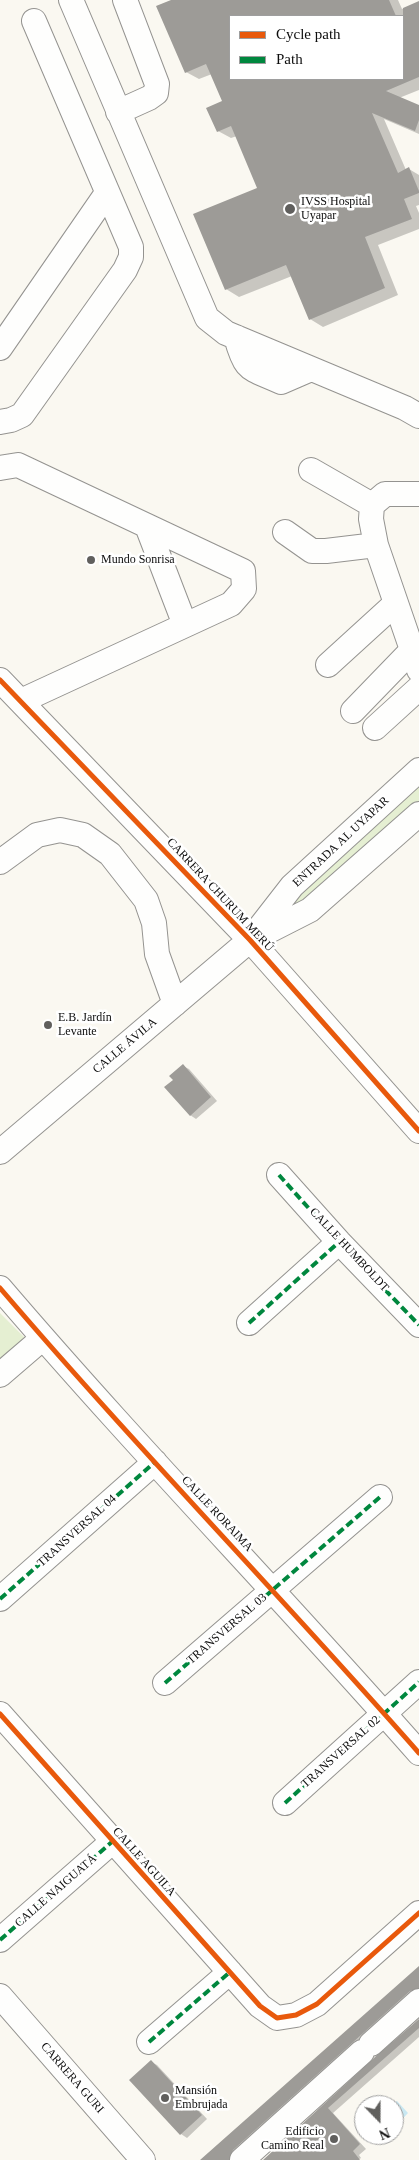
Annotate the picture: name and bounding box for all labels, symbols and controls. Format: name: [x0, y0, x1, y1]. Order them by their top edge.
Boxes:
legend: [229, 15, 404, 80]
text: Cycle path: [276, 26, 341, 42]
text: Path: [276, 51, 303, 67]
place label: IVSS Hospital Uyapar: [301, 195, 371, 223]
marker: IVSS Hospital Uyapar: [283, 202, 297, 216]
place label: Mundo Sonrisa: [101, 553, 175, 567]
marker: Mundo Sonrisa: [85, 554, 97, 566]
street label: ENTRADA AL UYAPAR: [290, 794, 392, 890]
street label: CARRERA CHURUM MERÚ: [164, 835, 276, 955]
place label: E.B. Jardín Levante: [58, 1011, 112, 1039]
street label: CALLE ÁVILA: [90, 1015, 160, 1077]
marker: E.B. Jardín Levante: [42, 1019, 54, 1031]
street label: CALLE HUMBOLDT: [306, 1205, 392, 1295]
street label: CALLE RORAIMA: [178, 1473, 256, 1555]
street label: TRANSVERSAL 04: [35, 1492, 119, 1570]
street label: TRANSVERSAL 03: [184, 1590, 270, 1668]
street label: TRANSVERSAL 02: [299, 1713, 383, 1791]
street label: CALLE AGUILA: [109, 1825, 179, 1899]
street label: CALLE NAIGUATÁ: [12, 1852, 100, 1930]
street label: CARRERA GURI: [37, 2040, 107, 2116]
place label: Mansión Embrujada: [175, 2084, 228, 2112]
marker: Mansión Embrujada: [159, 2092, 171, 2104]
north arrow: [354, 2095, 404, 2145]
place label: Edificio Camino Real: [261, 2125, 324, 2153]
text: N: [377, 2125, 392, 2142]
marker: Edificio Camino Real: [328, 2133, 340, 2145]

